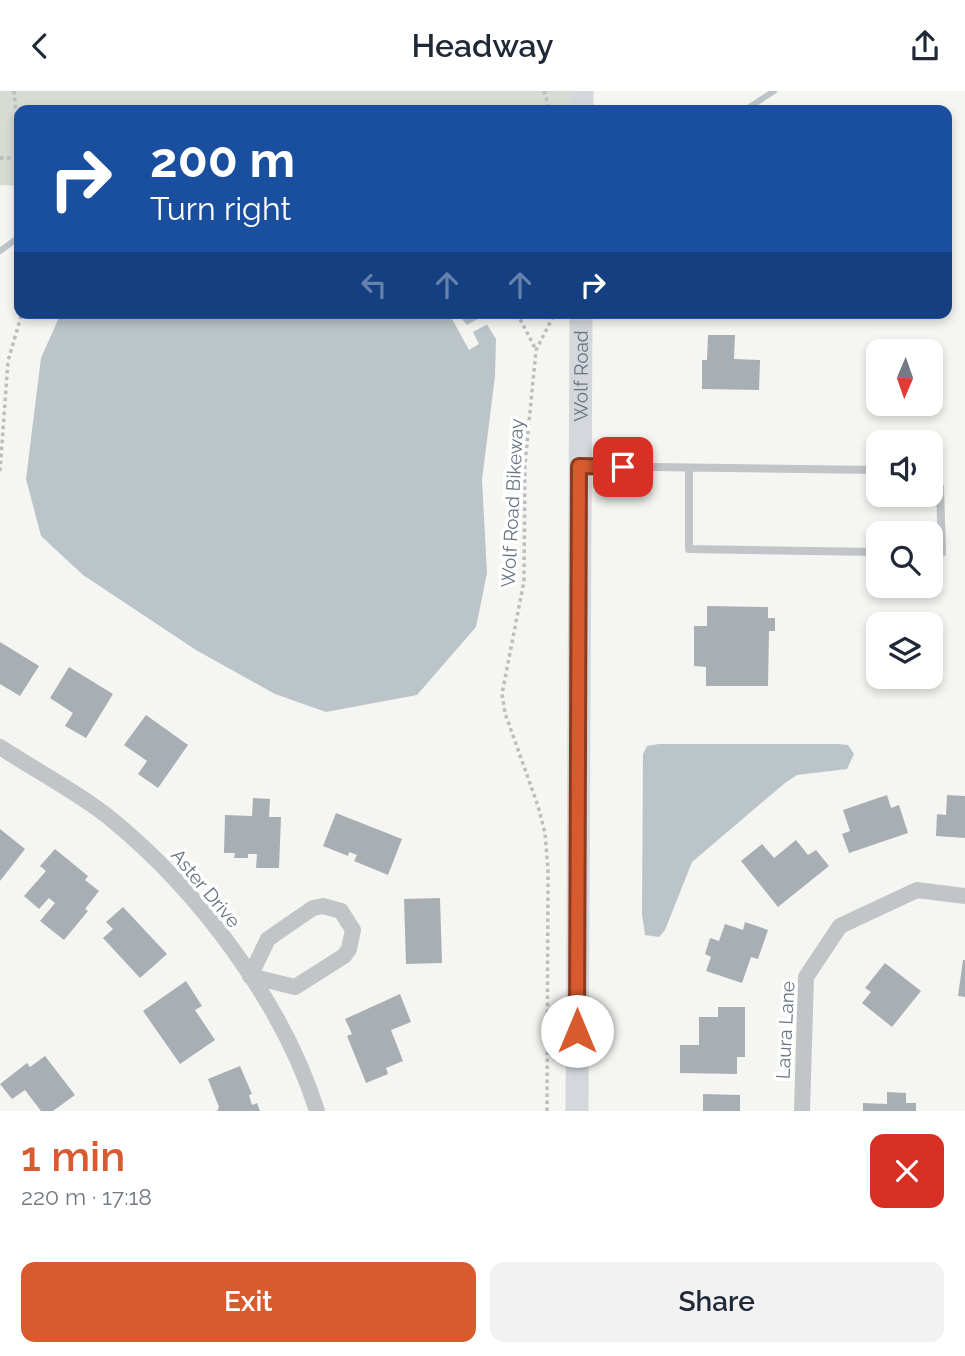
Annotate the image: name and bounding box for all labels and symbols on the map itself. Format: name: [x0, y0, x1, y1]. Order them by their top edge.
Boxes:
street label: Wolf Road: [569, 330, 592, 422]
north arrow: [866, 339, 943, 417]
street label: Wolf Road Bikeway: [497, 418, 527, 588]
pin: [593, 437, 653, 497]
street label: Aster Drive: [167, 844, 245, 932]
street label: Laura Lane: [771, 980, 799, 1080]
position arrow: [540, 994, 614, 1068]

